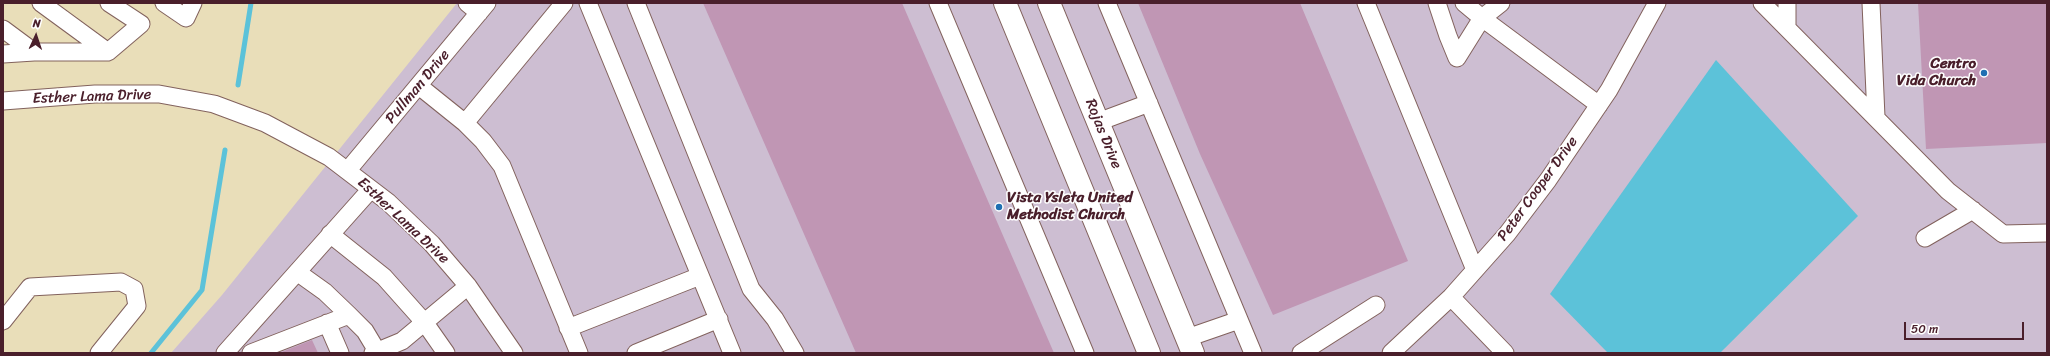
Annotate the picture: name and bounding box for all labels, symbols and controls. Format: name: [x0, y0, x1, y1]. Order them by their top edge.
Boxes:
text: N: [32, 14, 41, 33]
north arrow: [16, 16, 56, 56]
street label: Pullman Drive: [382, 46, 454, 128]
place label: Centro Vida Church: [1897, 55, 1976, 90]
marker: Centro Vida Church: [1979, 68, 1989, 78]
street label: Esther Lama Drive: [32, 86, 152, 108]
street label: Rojas Drive: [1081, 96, 1125, 172]
street label: Peter Cooper Drive: [1494, 133, 1582, 245]
street label: Esther Lama Drive: [353, 174, 453, 268]
place label: Vista Ysleta United Methodist Church: [1007, 189, 1132, 224]
marker: Vista Ysleta United Methodist Church: [994, 202, 1004, 212]
scale bar: [1906, 314, 2026, 340]
text: 50 m: [1911, 318, 1938, 340]

